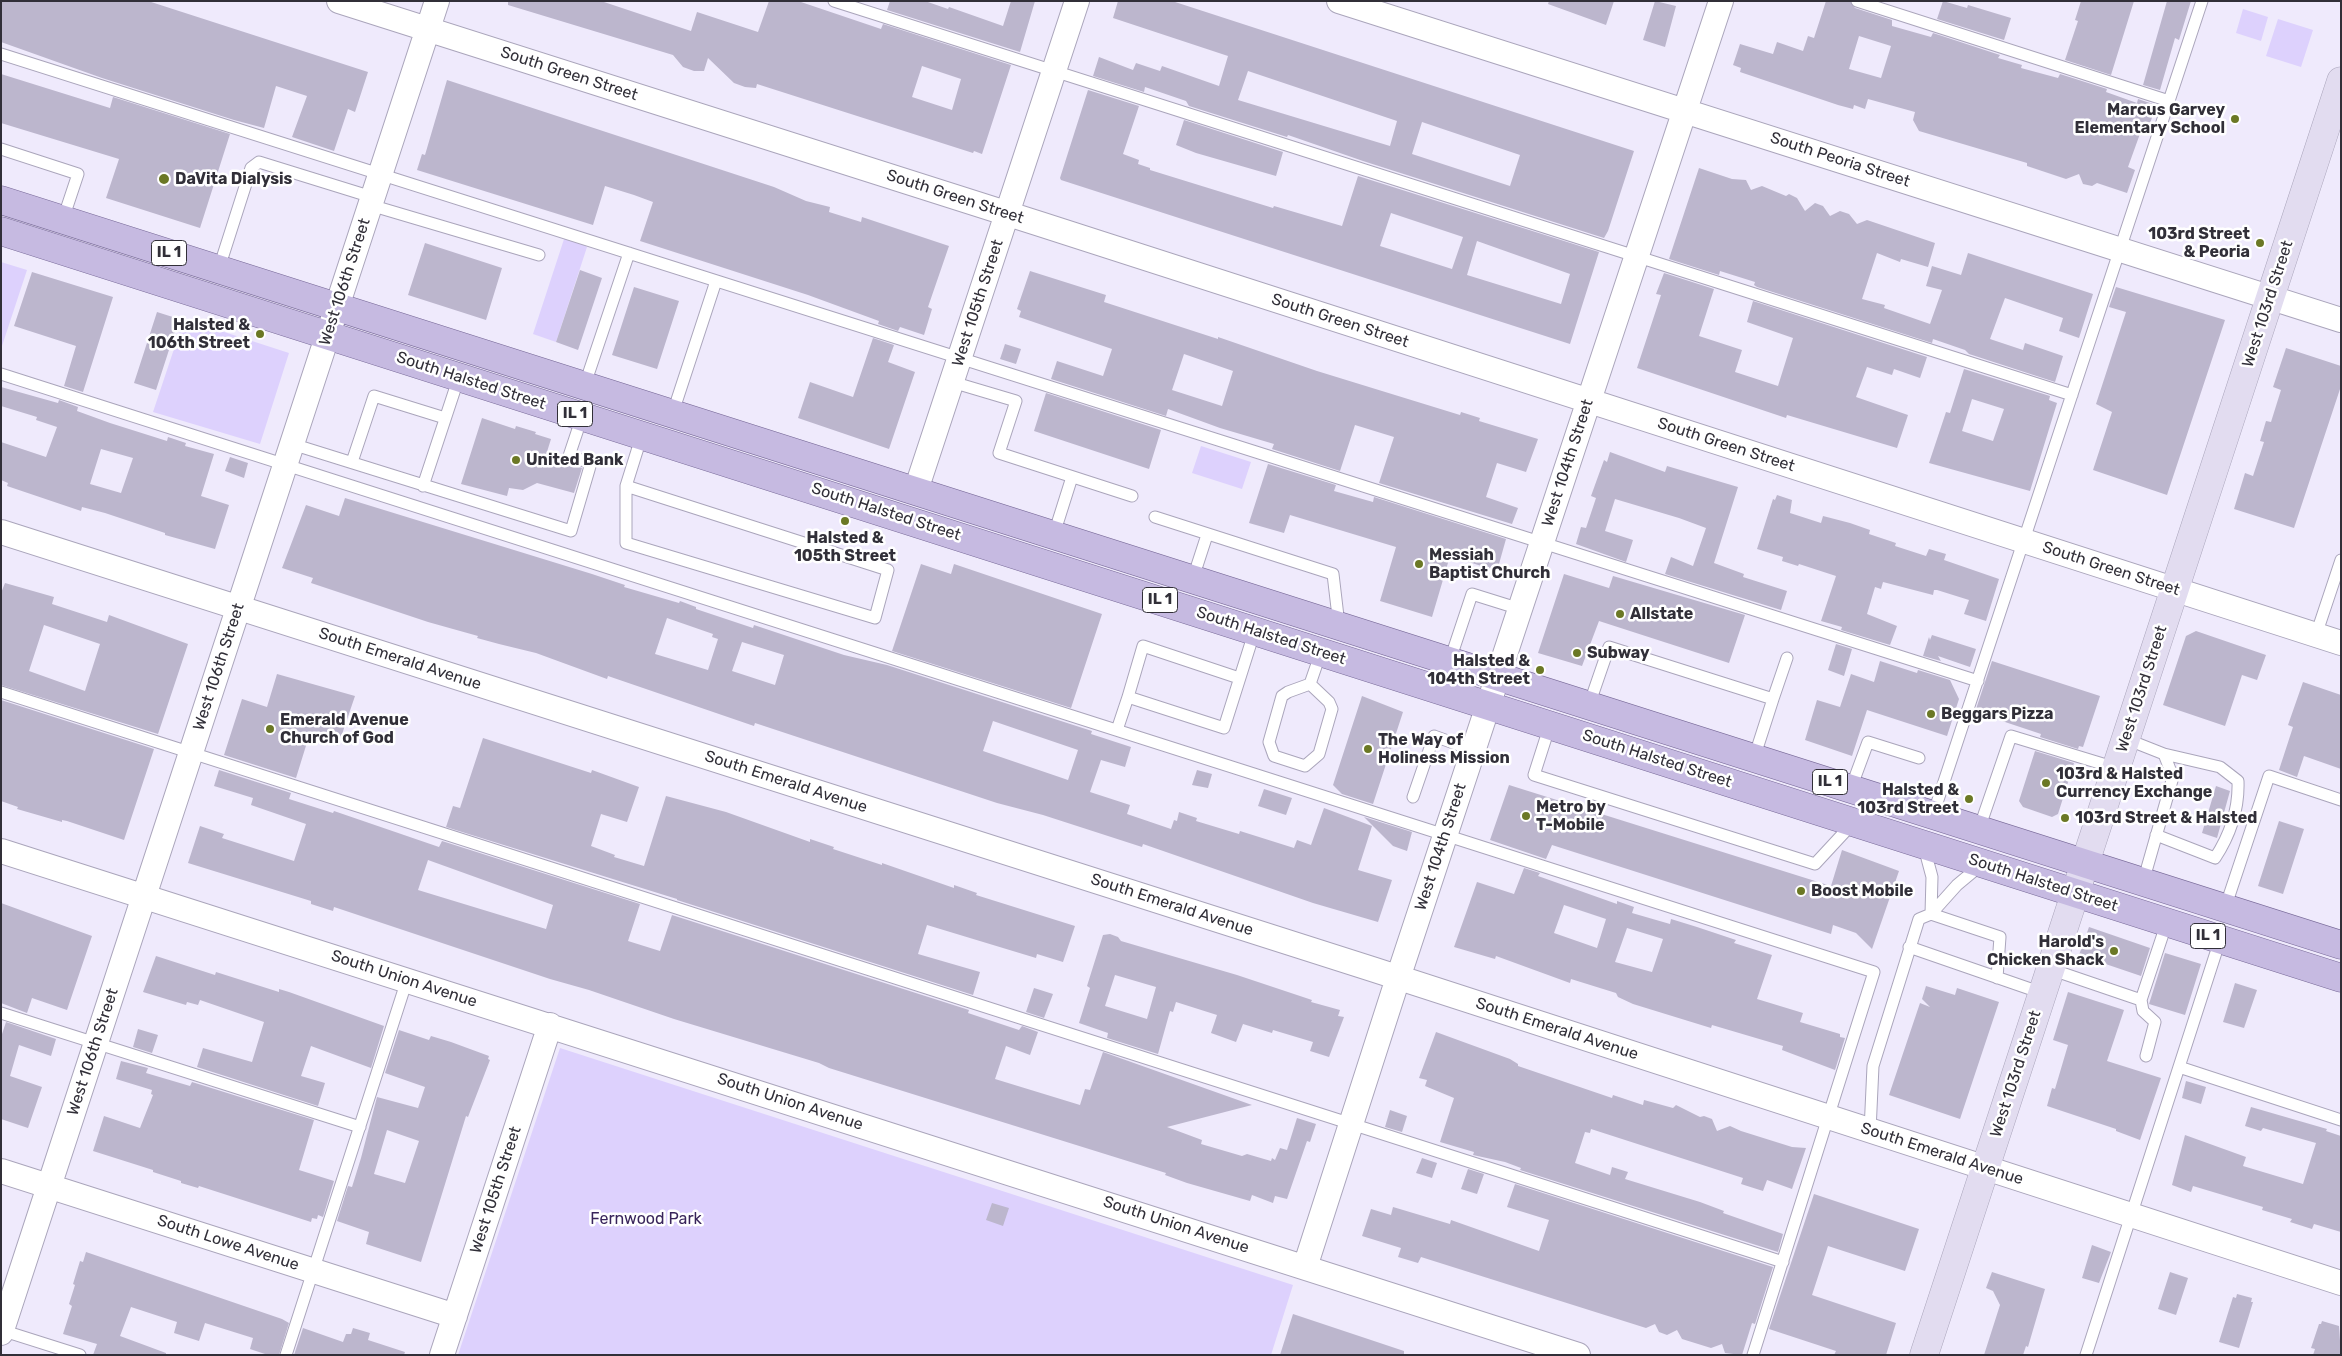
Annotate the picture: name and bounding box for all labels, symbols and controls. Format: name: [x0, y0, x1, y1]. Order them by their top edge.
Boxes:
street label: South Green Street: [498, 43, 640, 105]
place label: Marcus Garvey Elementary School: [2075, 100, 2225, 138]
marker: Marcus Garvey Elementary School: [2229, 113, 2241, 125]
street label: South Peoria Street: [1768, 128, 1912, 192]
street label: South Green Street: [884, 166, 1026, 228]
place label: DaVita Dialysis: [175, 169, 292, 189]
marker: DaVita Dialysis: [157, 172, 171, 186]
street label: West 106th Street: [315, 216, 375, 348]
place label: 103rd Street & Peoria: [2148, 224, 2250, 262]
street label: West 105th Street: [948, 237, 1008, 369]
marker: 103rd Street & Peoria: [2254, 237, 2266, 249]
street label: West 103rd Street: [2238, 238, 2298, 370]
road number: IL 1: [152, 240, 186, 266]
street label: South Green Street: [1269, 290, 1411, 352]
place label: Halsted & 106th Street: [148, 315, 250, 353]
marker: Halsted & 106th Street: [254, 328, 266, 340]
street label: South Halsted Street: [394, 348, 548, 414]
street label: West 104th Street: [1538, 397, 1598, 529]
road number: IL 1: [558, 402, 592, 426]
street label: South Green Street: [1655, 414, 1797, 476]
place label: United Bank: [526, 450, 623, 470]
marker: United Bank: [510, 454, 522, 466]
street label: South Halsted Street: [809, 479, 963, 545]
marker: Halsted & 105th Street: [839, 515, 851, 527]
place label: Halsted & 105th Street: [794, 528, 896, 566]
street label: South Green Street: [2040, 538, 2182, 600]
place label: Messiah Baptist Church: [1429, 545, 1550, 583]
marker: Messiah Baptist Church: [1413, 558, 1425, 570]
road number: IL 1: [1142, 588, 1178, 612]
street label: West 106th Street: [189, 601, 249, 733]
street label: South Halsted Street: [1194, 603, 1348, 669]
place label: Allstate: [1630, 604, 1693, 624]
marker: Allstate: [1614, 608, 1626, 620]
street label: West 103rd Street: [2112, 623, 2172, 755]
street label: South Emerald Avenue: [316, 624, 484, 694]
place label: Subway: [1587, 643, 1650, 663]
marker: Subway: [1571, 647, 1583, 659]
place label: Halsted & 104th Street: [1427, 651, 1530, 689]
marker: Halsted & 104th Street: [1534, 664, 1546, 676]
place label: Beggars Pizza: [1941, 704, 2054, 724]
marker: Beggars Pizza: [1925, 708, 1937, 720]
place label: Emerald Avenue Church of God: [280, 710, 409, 748]
marker: Emerald Avenue Church of God: [264, 723, 276, 735]
street label: South Halsted Street: [1580, 726, 1734, 792]
place label: The Way of Holiness Mission: [1378, 730, 1510, 768]
marker: The Way of Holiness Mission: [1362, 743, 1374, 755]
street label: South Emerald Avenue: [702, 747, 870, 817]
place label: 103rd & Halsted Currency Exchange: [2056, 764, 2212, 802]
road number: IL 1: [1812, 770, 1848, 794]
marker: 103rd & Halsted Currency Exchange: [2040, 777, 2052, 789]
place label: Halsted & 103rd Street: [1857, 780, 1959, 818]
street label: West 104th Street: [1411, 781, 1471, 913]
marker: Halsted & 103rd Street: [1963, 793, 1975, 805]
place label: Metro by T-Mobile: [1536, 797, 1606, 835]
place label: 103rd Street & Halsted: [2075, 808, 2257, 828]
marker: Metro by T-Mobile: [1520, 810, 1532, 822]
marker: 103rd Street & Halsted: [2059, 812, 2071, 824]
street label: South Halsted Street: [1966, 850, 2120, 916]
street label: South Emerald Avenue: [1088, 870, 1256, 940]
place label: Boost Mobile: [1811, 881, 1913, 901]
marker: Boost Mobile: [1795, 885, 1807, 897]
road number: IL 1: [2190, 924, 2226, 948]
place label: Harold's Chicken Shack: [1987, 932, 2104, 970]
marker: Harold's Chicken Shack: [2108, 945, 2120, 957]
street label: South Union Avenue: [329, 946, 479, 1012]
street label: West 106th Street: [63, 986, 123, 1118]
street label: South Emerald Avenue: [1473, 994, 1641, 1064]
street label: West 103rd Street: [1986, 1008, 2046, 1140]
street label: South Union Avenue: [715, 1069, 865, 1135]
street label: South Emerald Avenue: [1858, 1119, 2026, 1189]
street label: West 105th Street: [466, 1124, 526, 1256]
street label: South Union Avenue: [1101, 1192, 1251, 1258]
park label: Fernwood Park: [590, 1209, 702, 1229]
street label: South Lowe Avenue: [155, 1211, 301, 1275]

